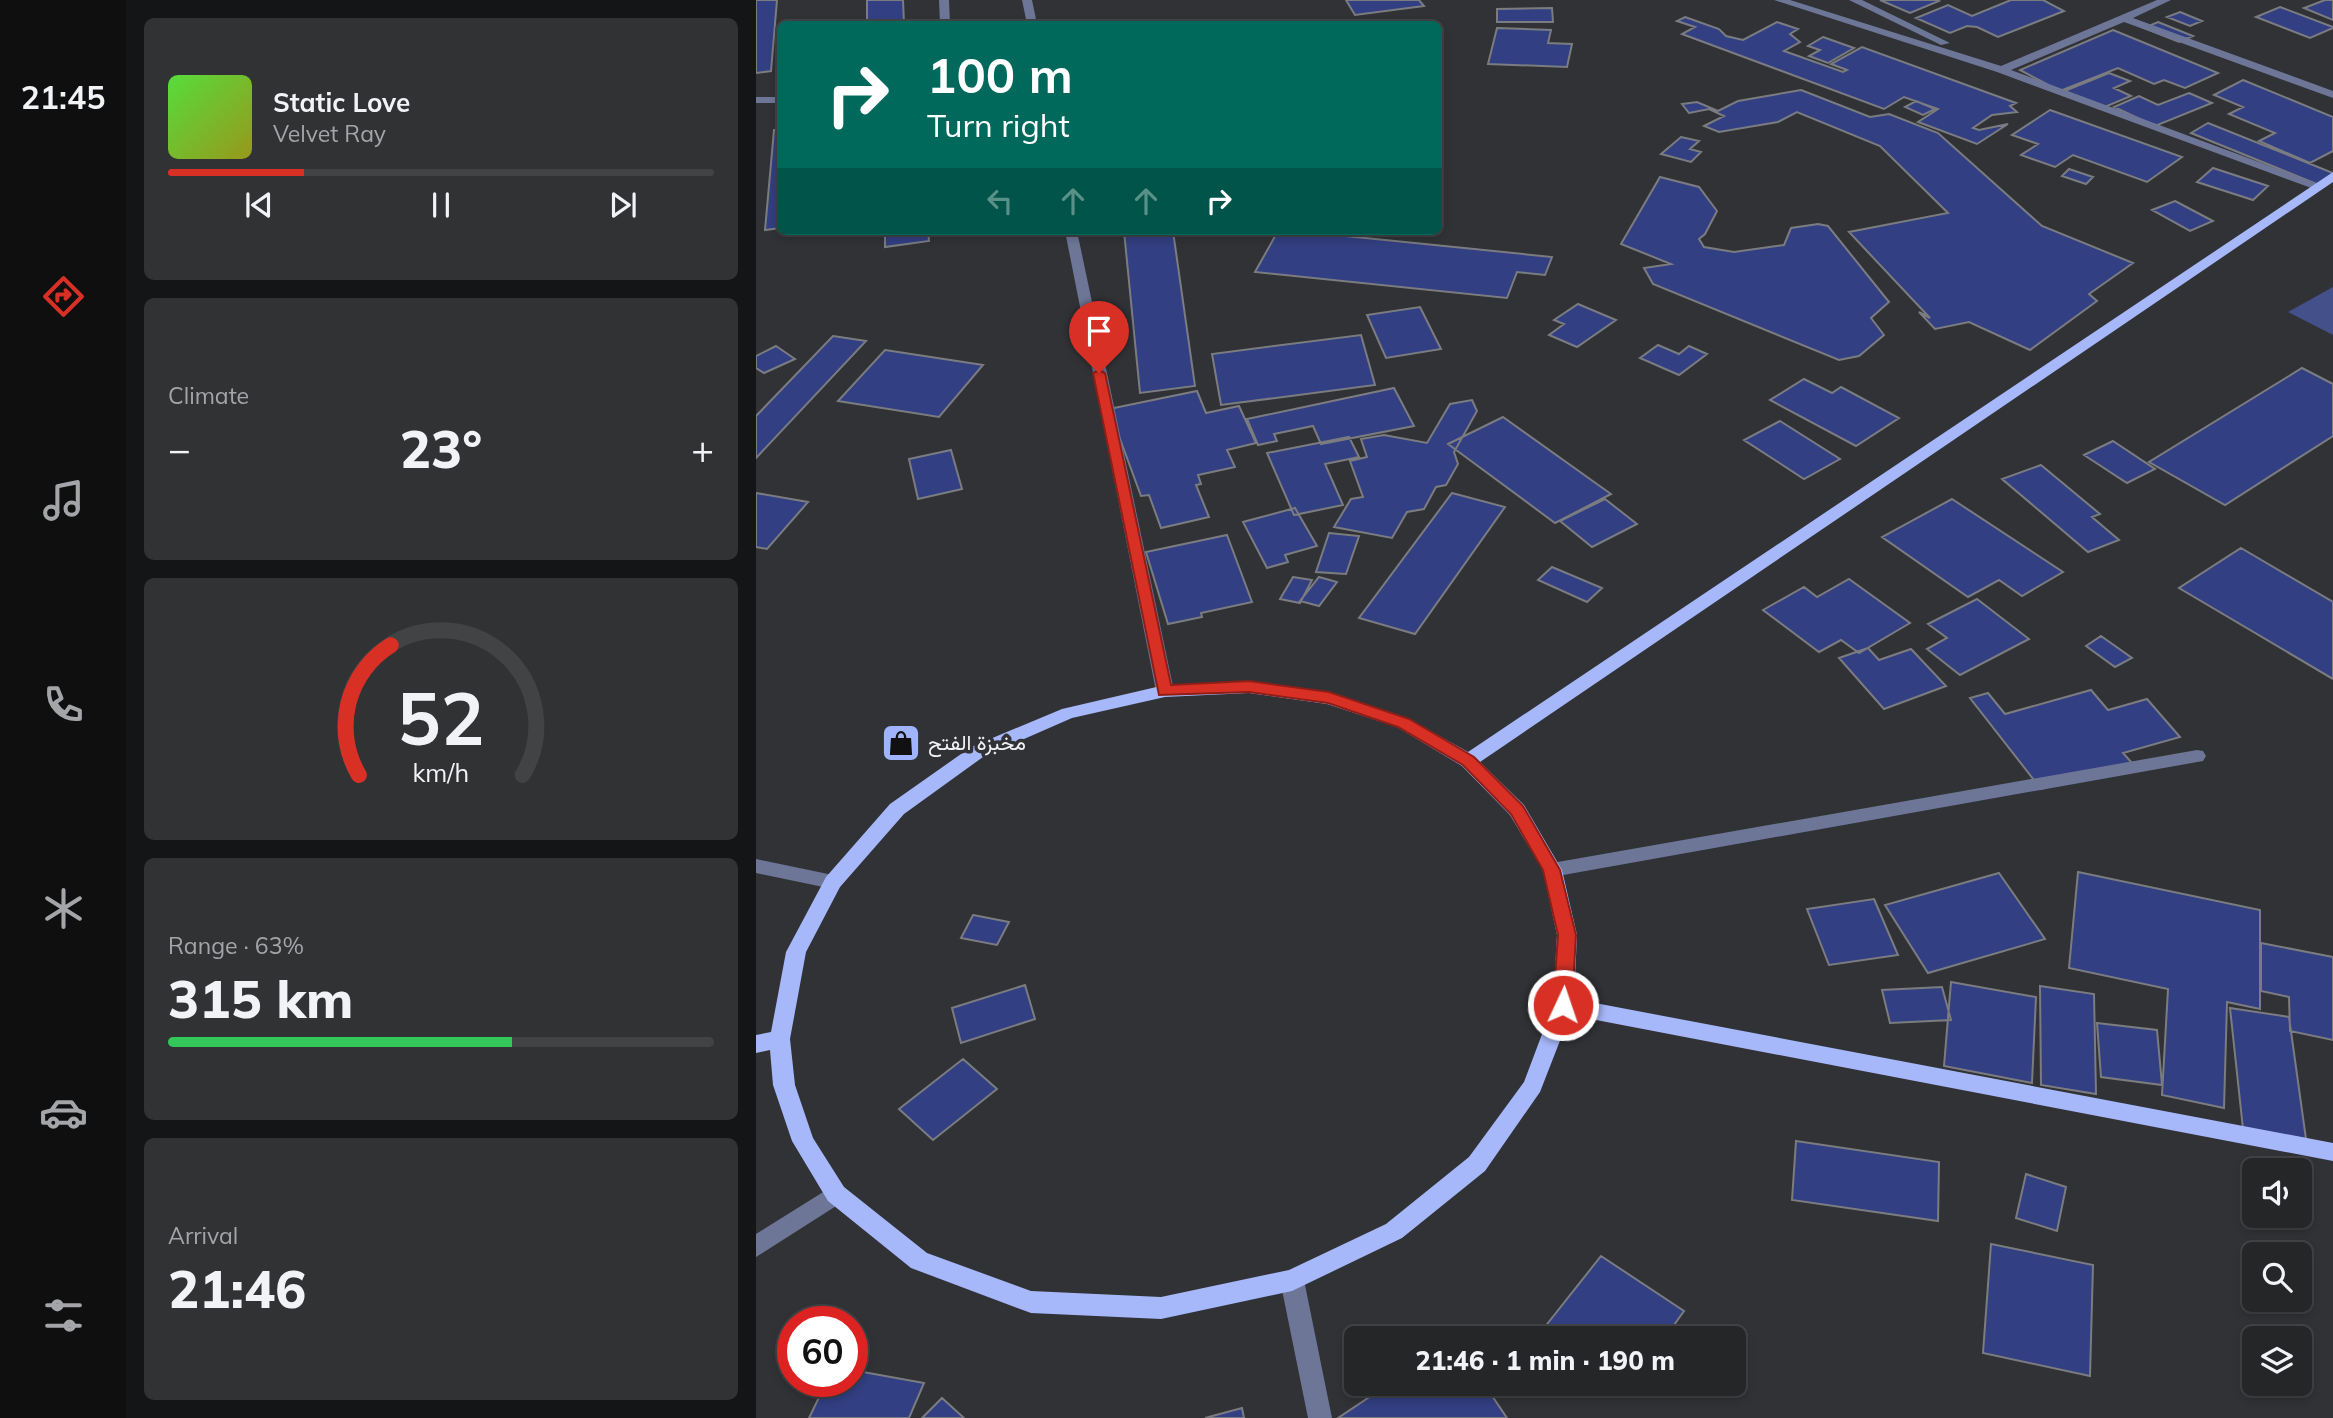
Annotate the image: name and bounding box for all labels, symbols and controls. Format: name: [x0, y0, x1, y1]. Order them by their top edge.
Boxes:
text: 100 m: [927, 44, 1073, 105]
icon: right: [812, 49, 903, 140]
text: 21:45: [21, 77, 105, 117]
text: Static Love: [273, 86, 410, 119]
text: Turn right: [927, 105, 1070, 145]
text: Velvet Ray: [273, 119, 386, 148]
icon: left: [981, 182, 1019, 220]
icon: ahead: [1054, 182, 1092, 220]
icon: ahead: [1127, 182, 1165, 220]
icon: right: [1200, 182, 1238, 220]
icon: previous: [240, 186, 278, 224]
icon: pause: [422, 186, 460, 224]
icon: next: [604, 186, 642, 224]
icon: directions: [39, 272, 88, 321]
pin: [1069, 301, 1129, 373]
icon: arrive: [1080, 312, 1118, 350]
text: Climate: [168, 381, 249, 410]
text: 23°: [400, 416, 482, 481]
text: −: [168, 425, 191, 473]
text: +: [691, 425, 714, 473]
icon: music: [39, 476, 88, 525]
text: 52: [397, 672, 485, 763]
icon: phone: [39, 680, 88, 729]
shop icon: مخبزة الفتح: [880, 722, 922, 764]
place label: مخبزة الفتح: [928, 729, 1026, 757]
text: km/h: [413, 757, 469, 788]
icon: climate: [39, 884, 88, 933]
text: Range · 63%: [168, 931, 304, 960]
text: 315 km: [168, 966, 353, 1031]
position arrow: [1526, 968, 1600, 1042]
icon: car: [39, 1088, 88, 1137]
map controls: [2242, 1158, 2312, 1396]
button: sound: [2242, 1158, 2312, 1228]
text: Arrival: [168, 1221, 238, 1250]
button: search: [2242, 1242, 2312, 1312]
text: 21:46: [168, 1256, 306, 1321]
icon: filters: [39, 1291, 88, 1340]
speed limit sign: 60: [777, 1306, 868, 1397]
button: layers: [2242, 1326, 2312, 1396]
text: 21:46 · 1 min · 190 m: [1415, 1344, 1675, 1377]

